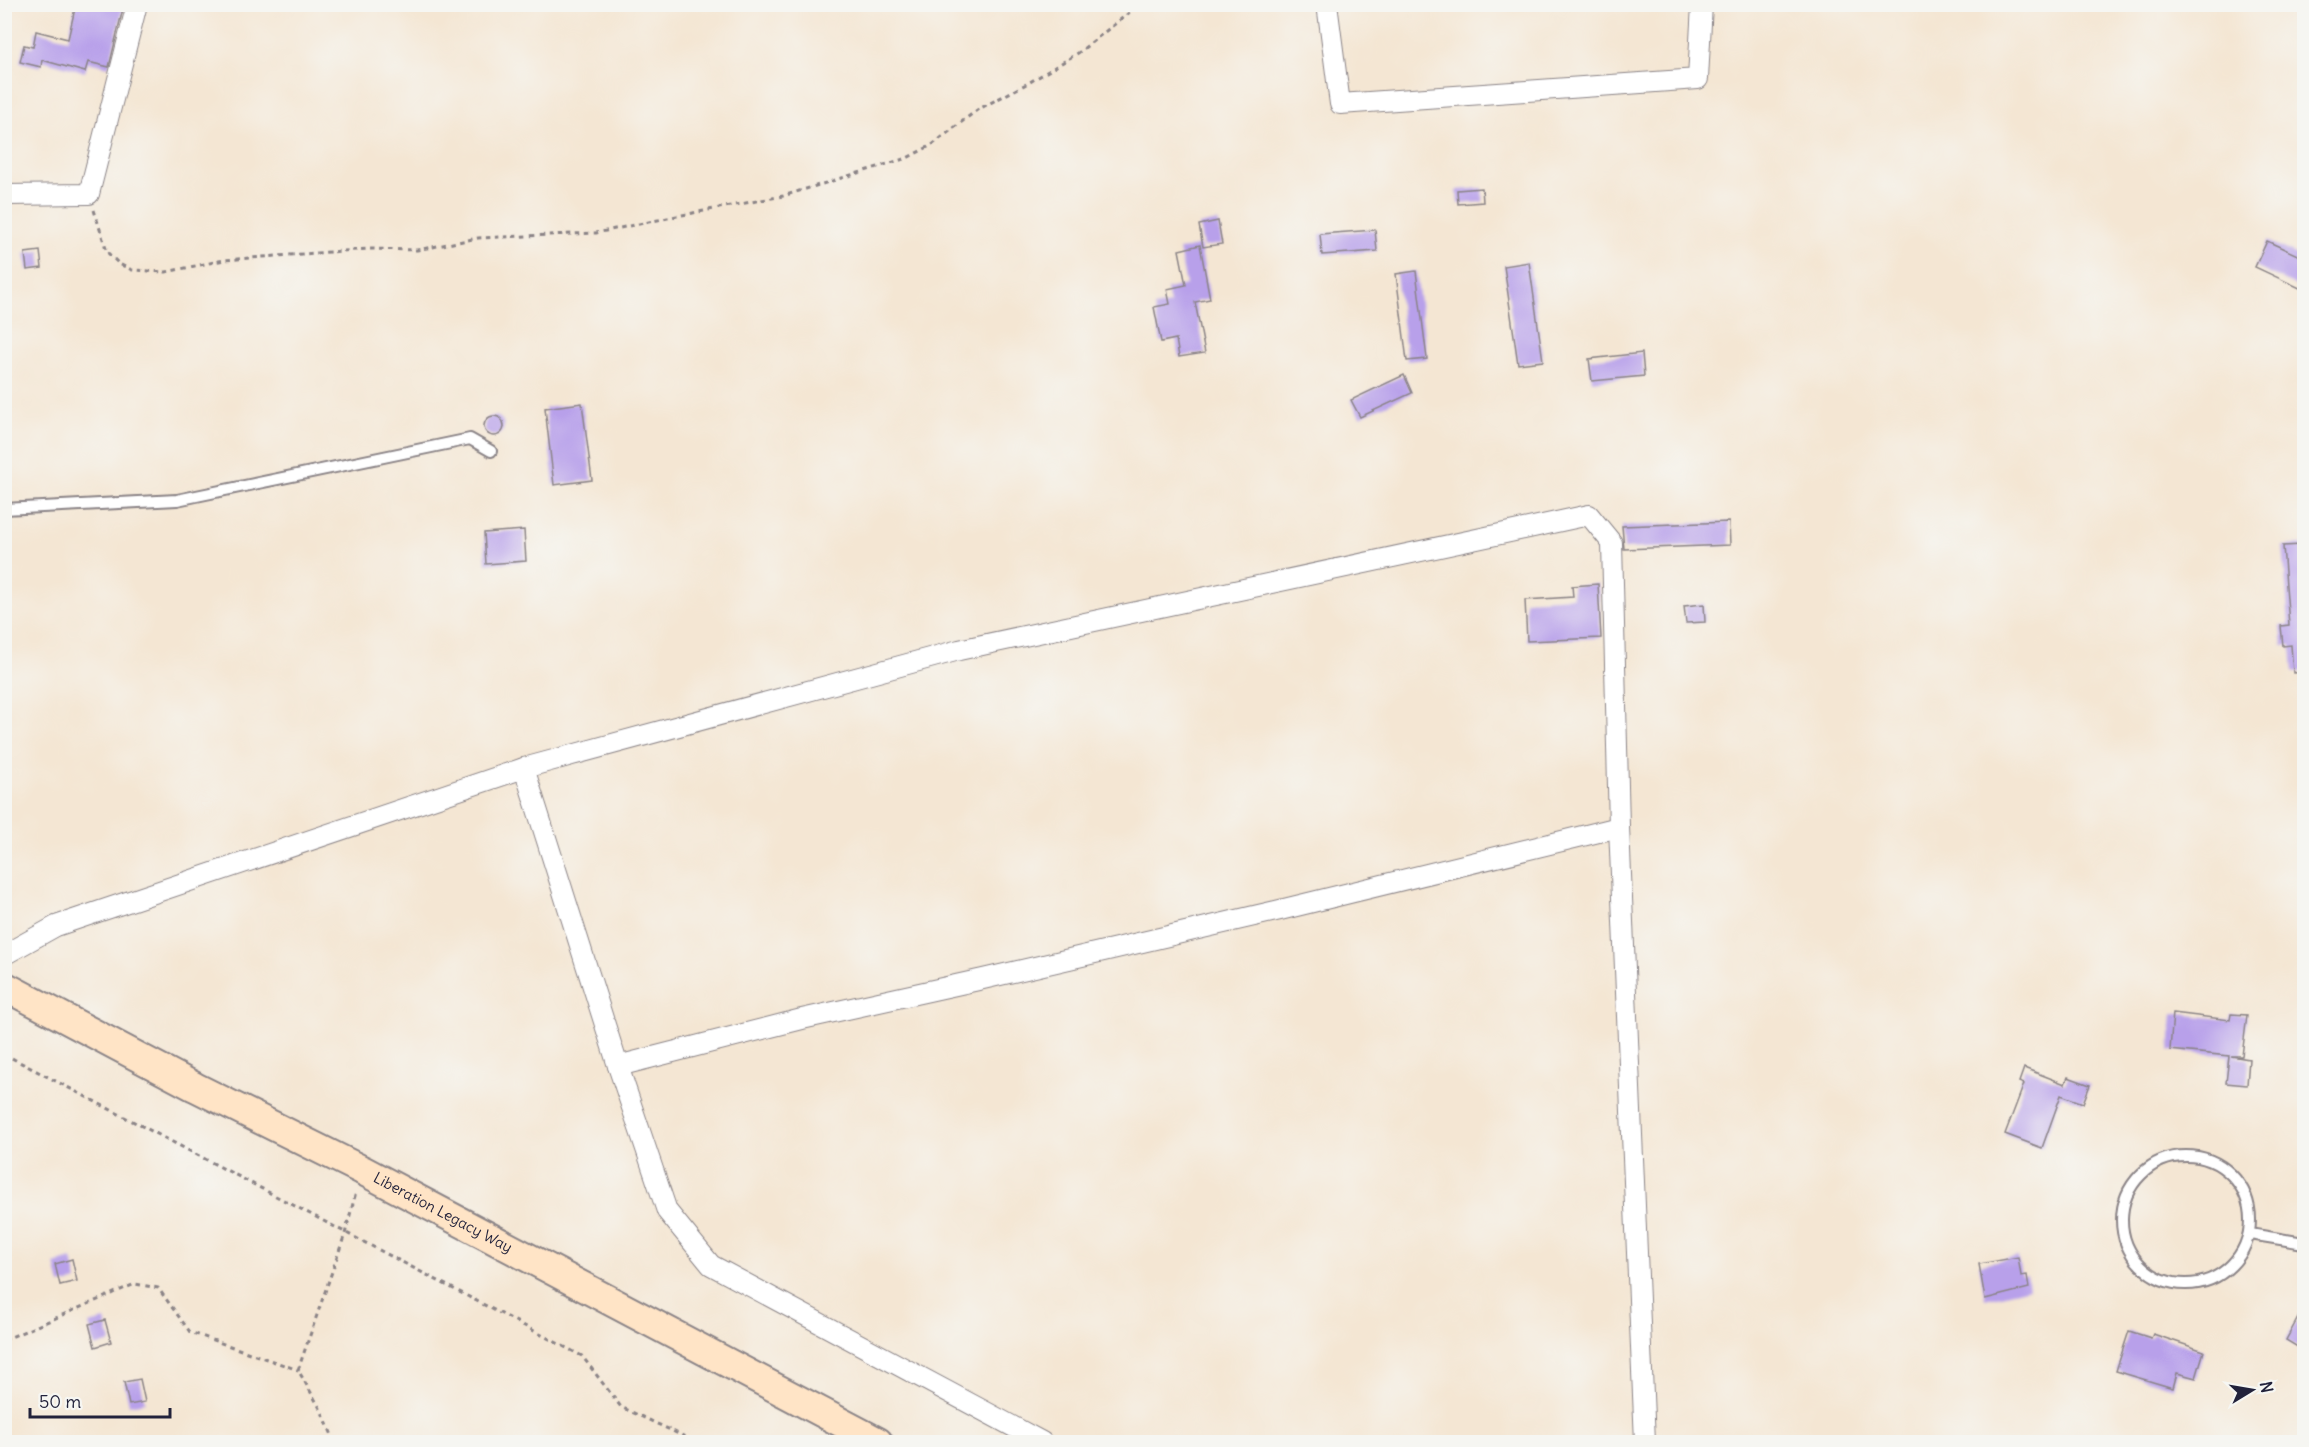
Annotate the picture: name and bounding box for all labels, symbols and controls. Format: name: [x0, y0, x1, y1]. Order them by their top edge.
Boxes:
street label: Liberation Legacy Way: [370, 1168, 516, 1257]
north arrow: [2222, 1360, 2282, 1420]
text: N: [2256, 1380, 2278, 1394]
scale bar: [30, 1381, 170, 1419]
text: 50 m: [39, 1390, 81, 1413]

